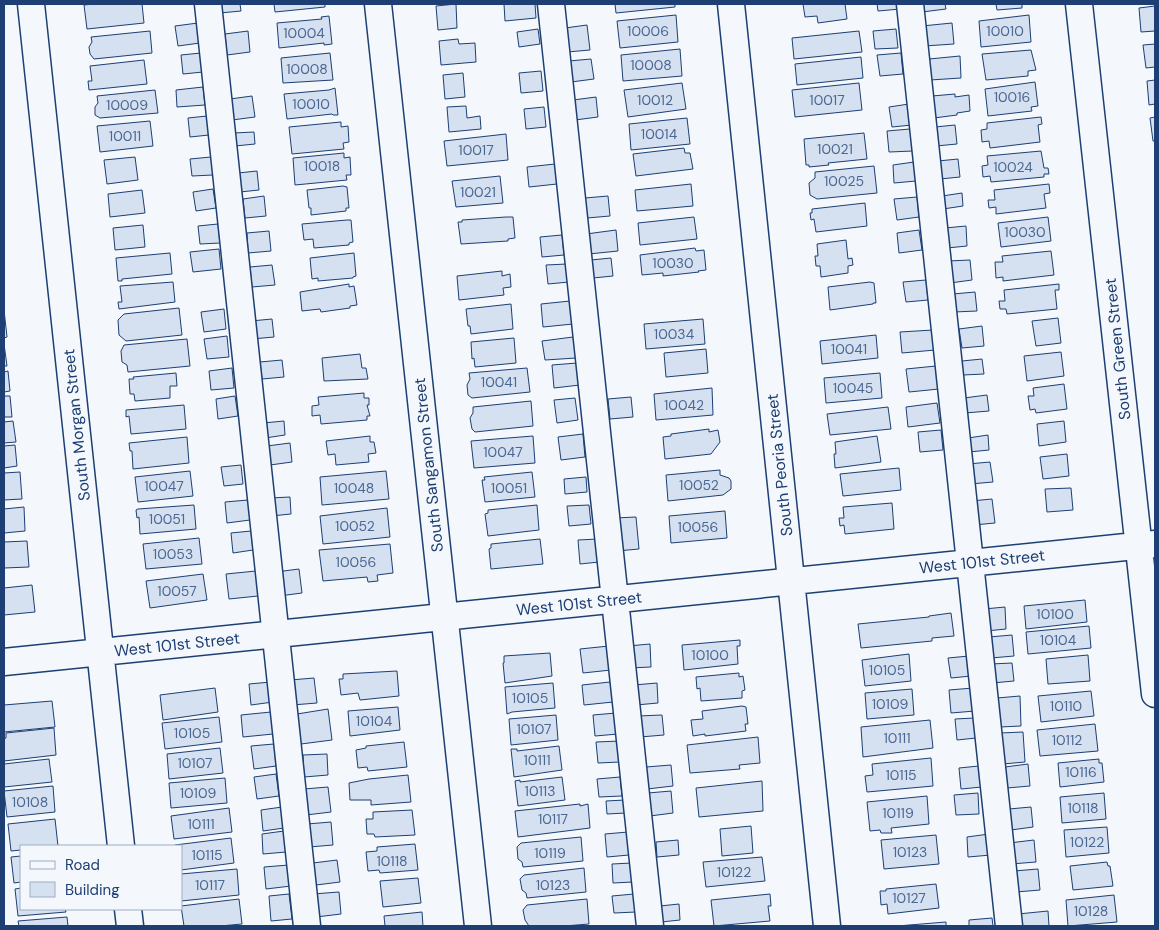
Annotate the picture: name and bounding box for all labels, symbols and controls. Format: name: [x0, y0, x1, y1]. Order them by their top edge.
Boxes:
house number: 10006: [627, 22, 669, 40]
house number: 10010: [986, 22, 1024, 40]
house number: 10004: [283, 24, 325, 42]
house number: 10008: [630, 56, 672, 74]
house number: 10008: [286, 60, 328, 78]
house number: 10016: [994, 88, 1030, 106]
house number: 10012: [637, 91, 673, 109]
house number: 10017: [809, 91, 845, 109]
house number: 10010: [292, 95, 330, 113]
house number: 10009: [106, 96, 148, 114]
house number: 10014: [641, 125, 678, 143]
house number: 10011: [109, 127, 141, 145]
house number: 10021: [817, 140, 853, 158]
house number: 10017: [458, 141, 494, 159]
house number: 10018: [304, 157, 340, 175]
house number: 10024: [993, 158, 1033, 176]
house number: 10025: [824, 172, 864, 190]
house number: 10021: [460, 183, 496, 201]
house number: 10030: [1004, 223, 1046, 241]
house number: 10030: [652, 254, 694, 272]
street label: South Green Street: [1100, 277, 1135, 421]
house number: 10034: [654, 325, 695, 343]
house number: 10041: [831, 340, 867, 358]
street label: South Morgan Street: [58, 348, 95, 502]
house number: 10041: [481, 373, 517, 391]
street label: South Sangamon Street: [409, 377, 448, 553]
house number: 10045: [833, 379, 873, 397]
street label: South Peoria Street: [762, 393, 797, 537]
house number: 10042: [664, 396, 704, 414]
house number: 10047: [483, 443, 523, 461]
house number: 10052: [679, 476, 719, 494]
house number: 10047: [144, 477, 184, 495]
house number: 10048: [334, 479, 374, 497]
house number: 10051: [491, 479, 527, 497]
house number: 10051: [149, 510, 185, 528]
house number: 10052: [335, 517, 375, 535]
house number: 10056: [678, 518, 718, 536]
street label: West 101st Street: [918, 544, 1046, 579]
house number: 10053: [153, 545, 193, 563]
house number: 10056: [336, 553, 376, 571]
house number: 10057: [157, 582, 197, 600]
street label: West 101st Street: [515, 586, 643, 621]
house number: 10100: [1036, 605, 1074, 623]
street label: West 101st Street: [113, 627, 241, 662]
house number: 10104: [1040, 631, 1077, 649]
house number: 10100: [691, 646, 729, 664]
house number: 10105: [869, 661, 905, 679]
house number: 10105: [512, 689, 548, 707]
house number: 10109: [872, 695, 909, 713]
house number: 10110: [1050, 697, 1082, 715]
house number: 10104: [356, 712, 393, 730]
house number: 10107: [516, 720, 552, 738]
house number: 10105: [174, 724, 210, 742]
house number: 10111: [883, 729, 911, 747]
house number: 10112: [1052, 731, 1082, 749]
house number: 10111: [523, 751, 551, 769]
house number: 10107: [177, 754, 213, 772]
house number: 10116: [1065, 763, 1097, 781]
house number: 10115: [885, 766, 917, 784]
house number: 10113: [525, 782, 555, 800]
house number: 10109: [180, 784, 217, 802]
house number: 10108: [12, 793, 48, 811]
house number: 10118: [1067, 799, 1099, 817]
house number: 10119: [882, 804, 914, 822]
house number: 10117: [538, 810, 568, 828]
house number: 10111: [187, 815, 215, 833]
house number: 10122: [1070, 833, 1104, 851]
house number: 10123: [893, 843, 927, 861]
house number: 10119: [534, 844, 566, 862]
legend: [20, 845, 182, 910]
house number: 10115: [191, 846, 223, 864]
house number: 10118: [376, 852, 408, 870]
text: Road: [65, 855, 100, 875]
house number: 10122: [717, 863, 751, 881]
house number: 10117: [195, 876, 225, 894]
house number: 10123: [536, 876, 570, 894]
text: Building: [65, 880, 120, 900]
house number: 10127: [892, 889, 926, 907]
house number: 10128: [1074, 902, 1108, 920]

